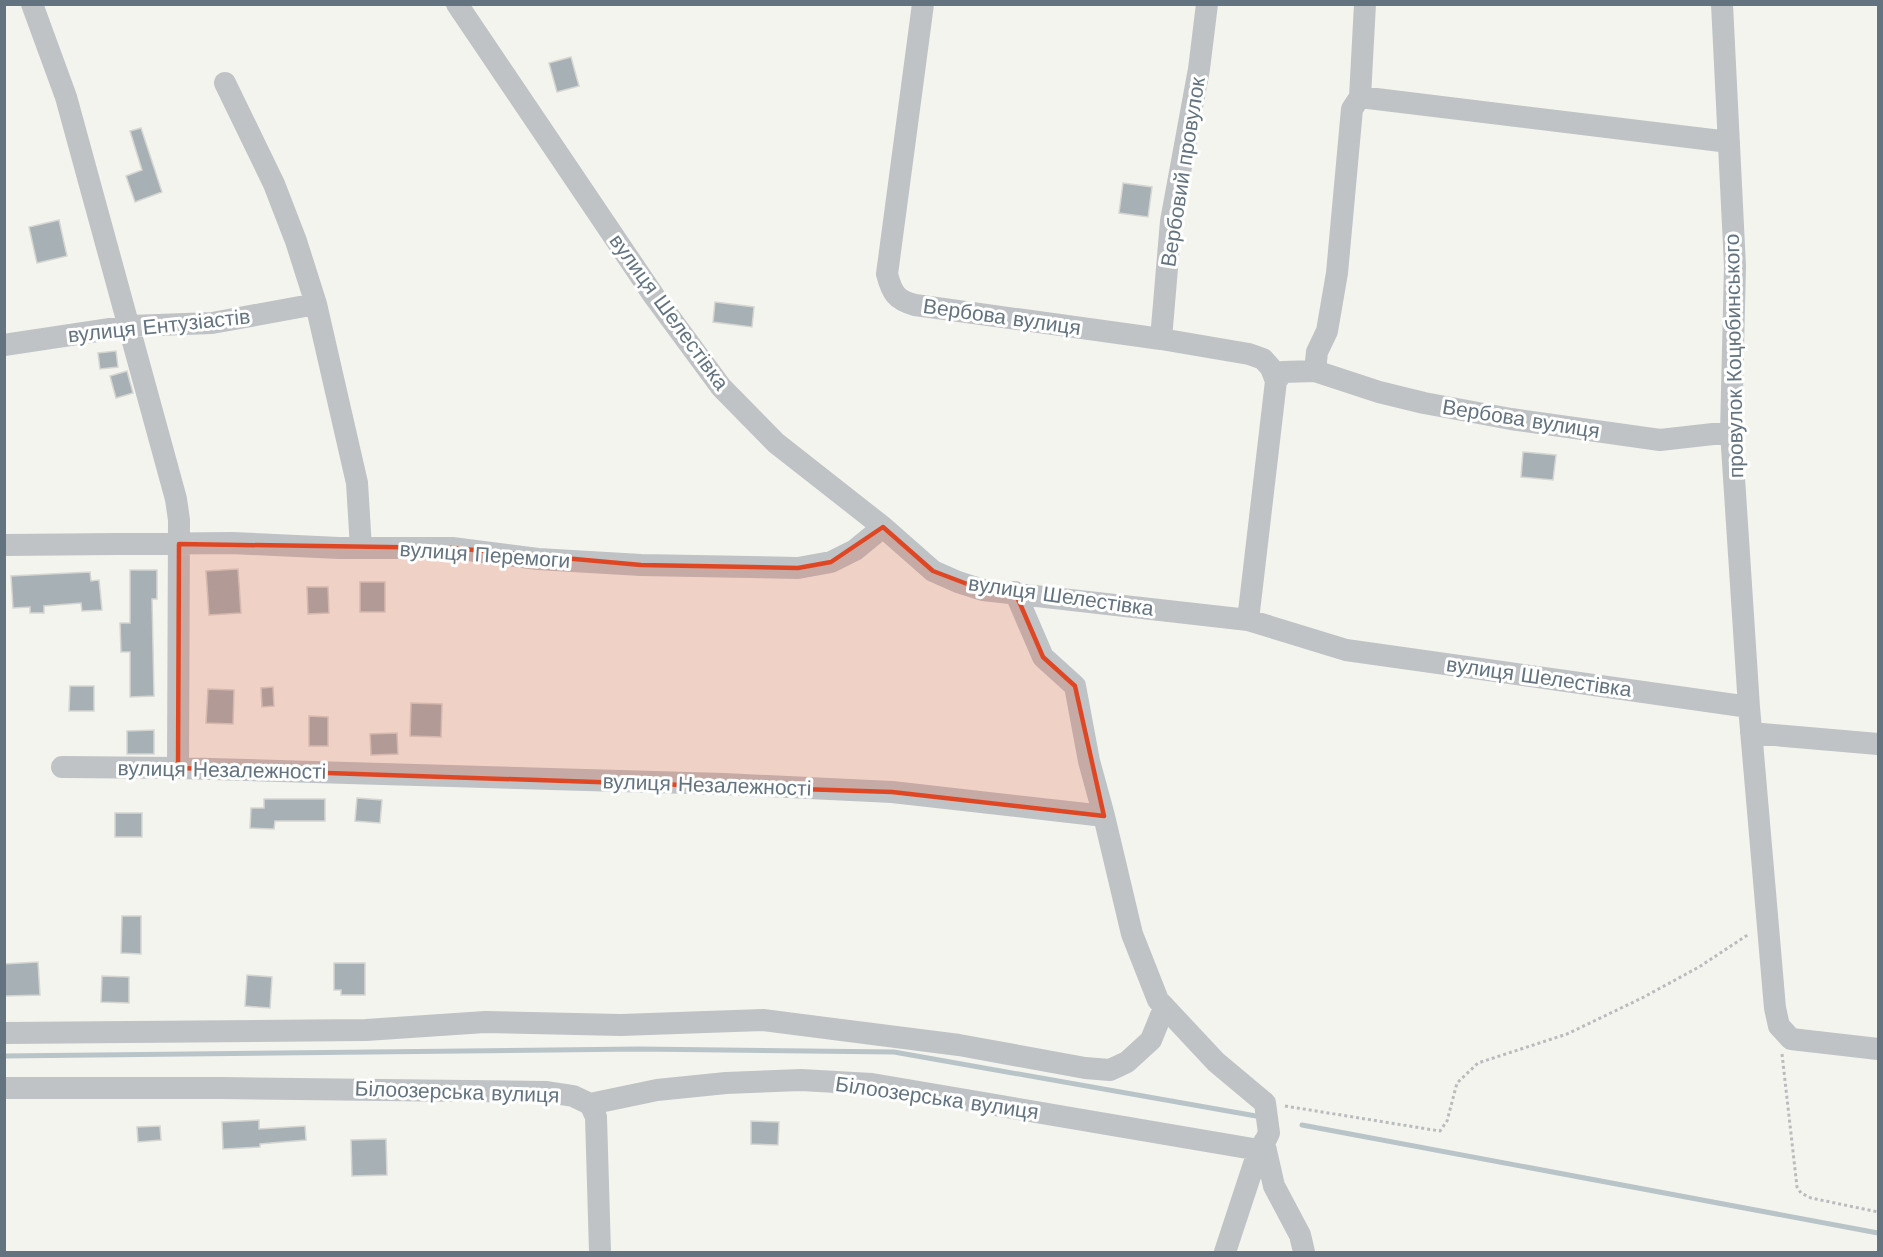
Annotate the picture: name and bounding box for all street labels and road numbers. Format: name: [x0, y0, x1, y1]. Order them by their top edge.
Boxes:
street label: Вербовий провулок: [1155, 75, 1210, 269]
street label: вулиця Шелестівка: [604, 229, 735, 395]
street label: провулок Коцюбинського: [1719, 234, 1748, 478]
street label: Вербова вулиця: [922, 293, 1083, 340]
street label: вулиця Ентузіастів: [67, 303, 251, 348]
street label: Вербова вулиця: [1441, 394, 1602, 443]
street label: вулиця Перемоги: [399, 536, 571, 573]
street label: вулиця Шелестівка: [967, 570, 1156, 621]
street label: вулиця Шелестівка: [1445, 651, 1634, 702]
street label: вулиця Незалежності: [117, 755, 327, 784]
street label: вулиця Незалежності: [602, 768, 812, 801]
street label: Білоозерська вулиця: [834, 1071, 1040, 1124]
street label: Білоозерська вулиця: [354, 1075, 560, 1108]

